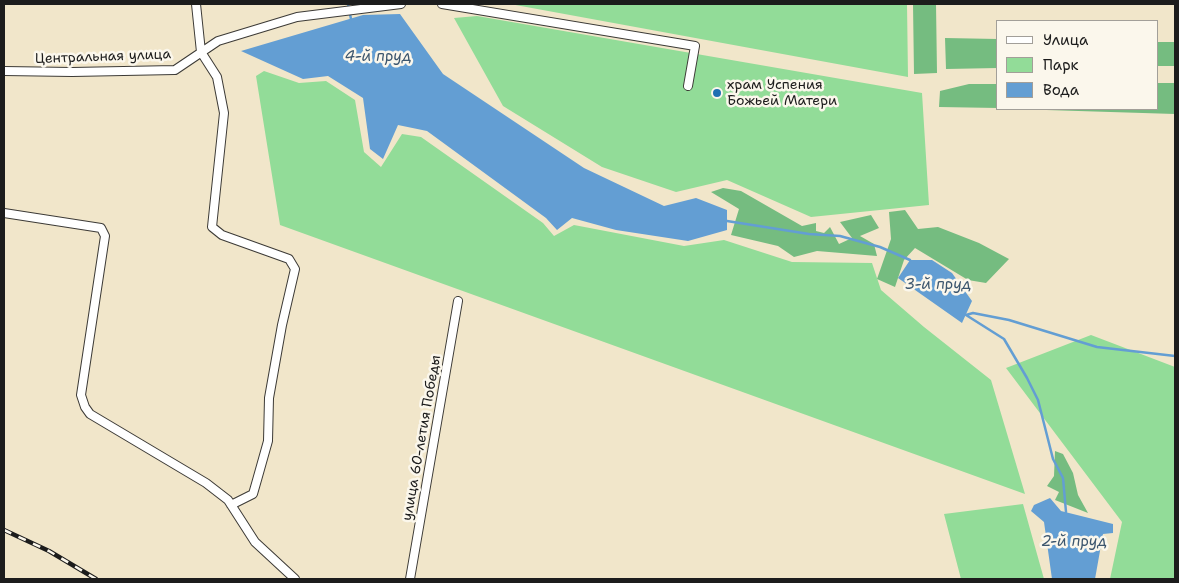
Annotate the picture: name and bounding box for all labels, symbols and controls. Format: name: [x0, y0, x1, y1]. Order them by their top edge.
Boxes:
legend: [996, 20, 1159, 110]
text: Улица: [1043, 30, 1088, 50]
street label: Центральная улица: [35, 46, 171, 68]
water label: 4-й пруд: [345, 48, 411, 66]
text: Парк: [1043, 55, 1079, 75]
place label: храм Успения Божьей Матери: [727, 77, 837, 110]
text: Вода: [1043, 80, 1079, 100]
marker: храм Успения Божьей Матери: [711, 87, 723, 99]
water label: 3-й пруд: [905, 276, 971, 294]
street label: улица 60-летия Победы: [399, 354, 445, 522]
water label: 2-й пруд: [1041, 533, 1107, 551]

